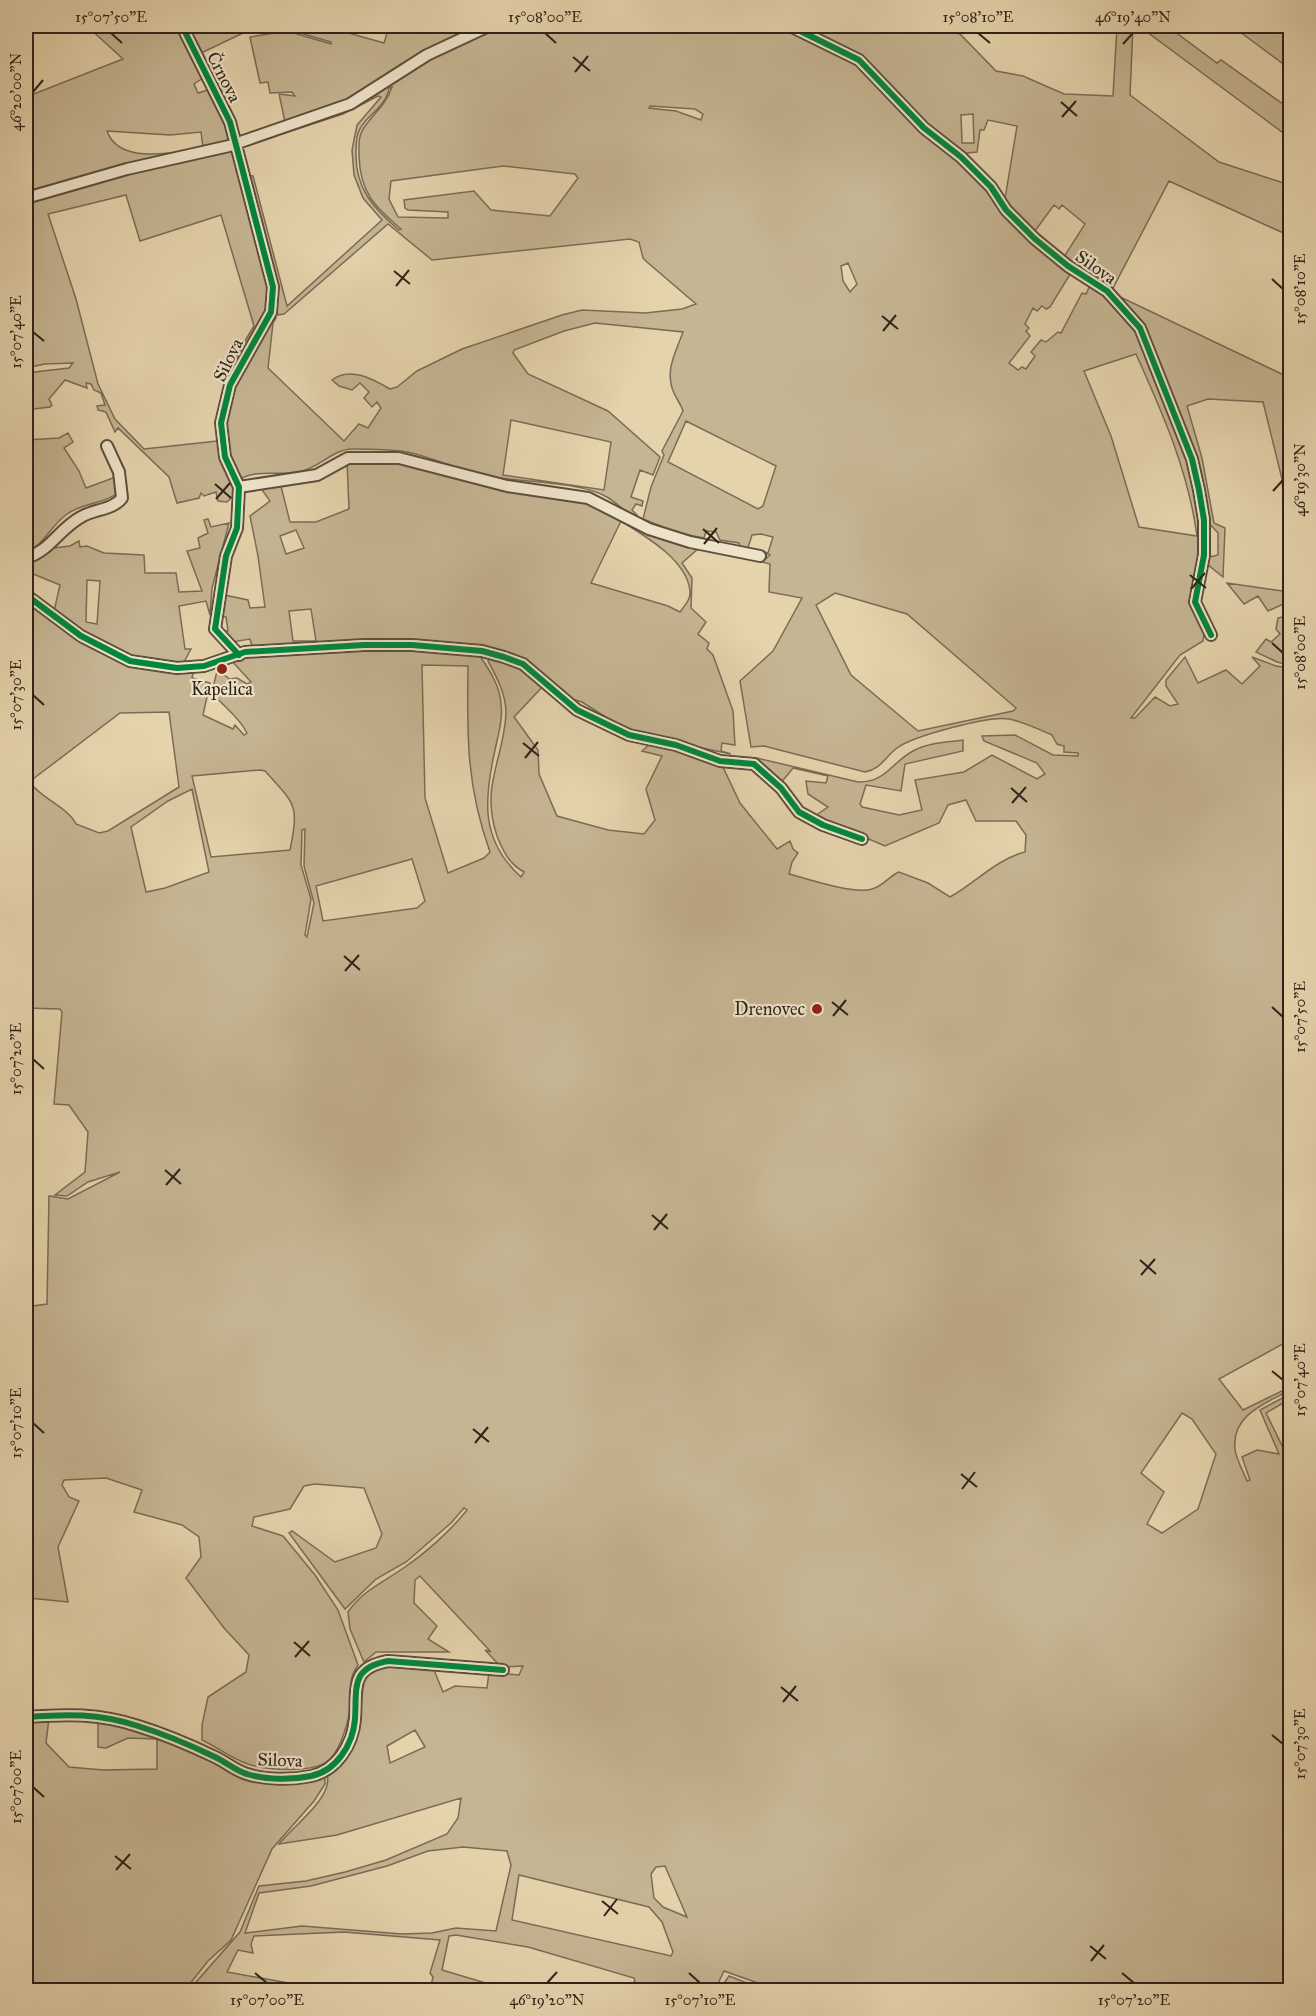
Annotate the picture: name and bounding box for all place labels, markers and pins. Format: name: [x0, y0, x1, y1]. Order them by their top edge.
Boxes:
marker: Kapelica: [215, 662, 229, 676]
place label: Kapelica: [191, 678, 253, 700]
place label: Drenovec: [734, 998, 805, 1020]
marker: Drenovec: [810, 1002, 824, 1016]

